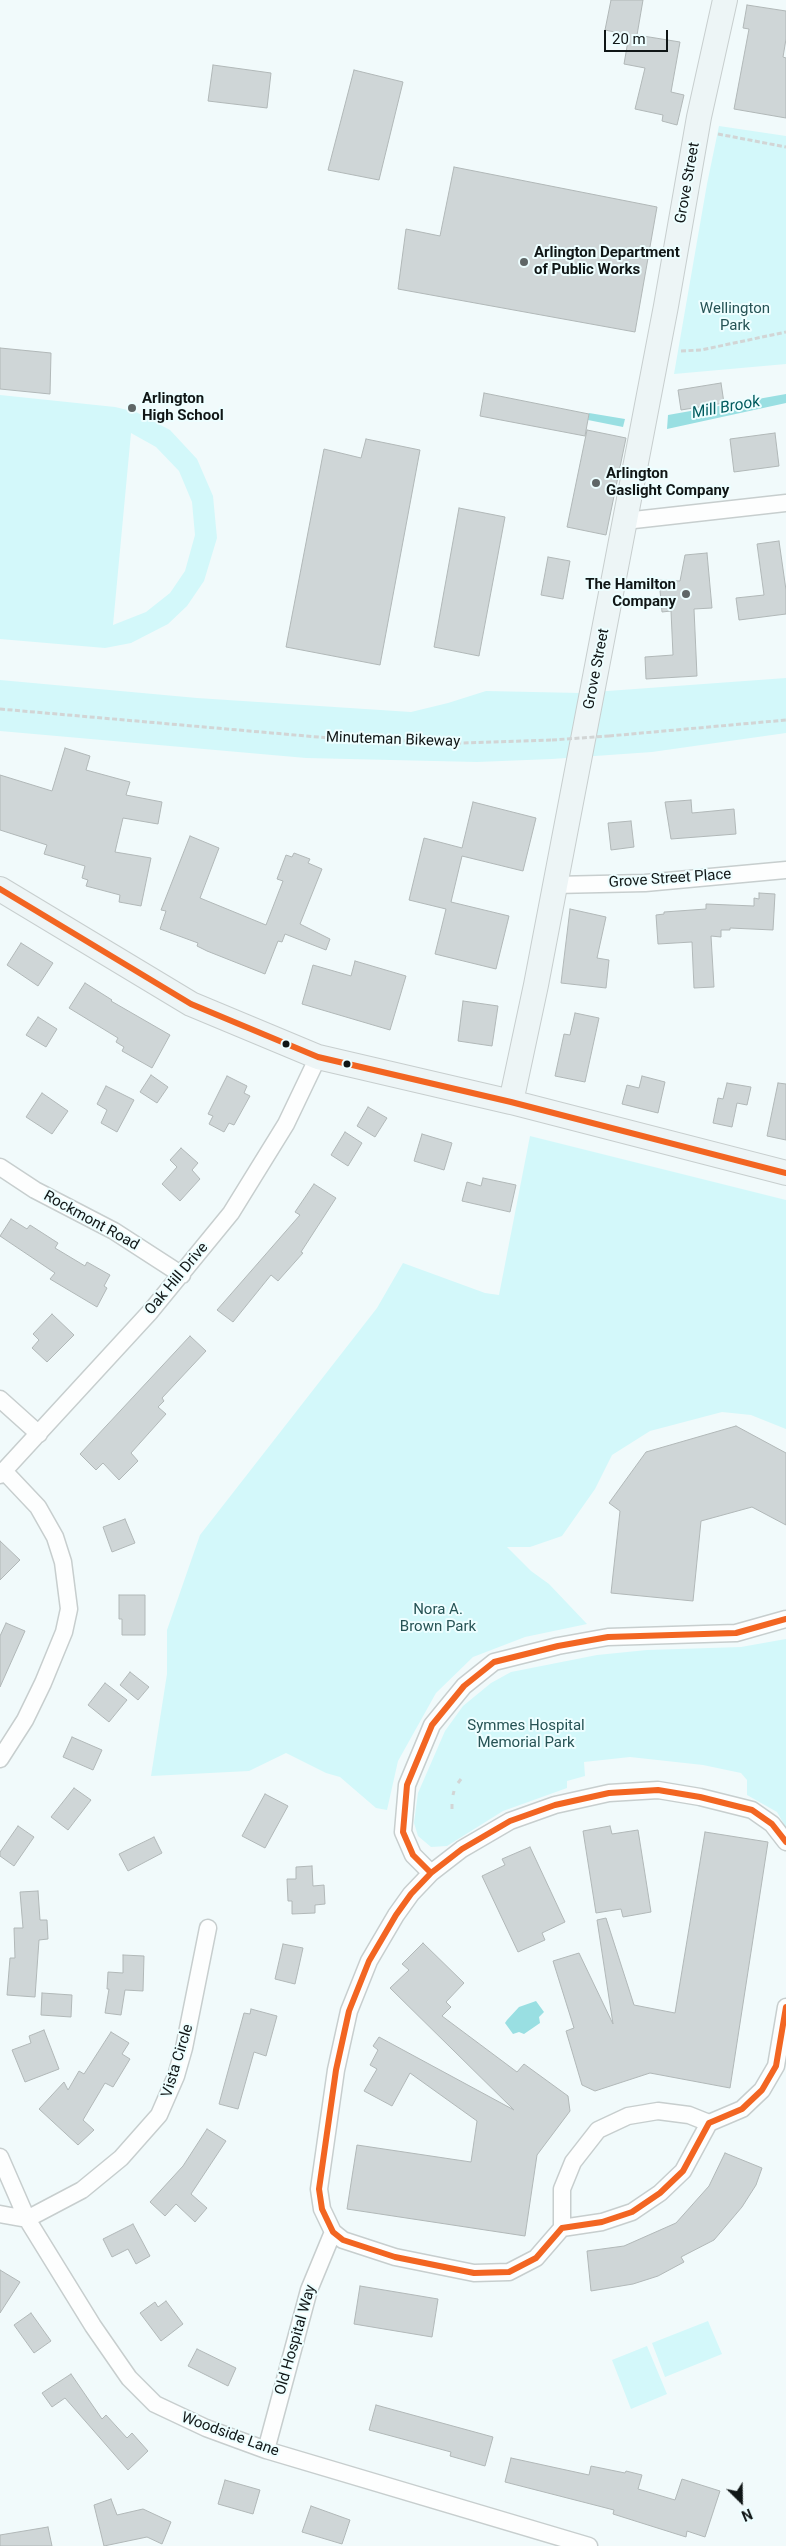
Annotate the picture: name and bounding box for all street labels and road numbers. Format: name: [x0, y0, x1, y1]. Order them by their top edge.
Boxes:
street label: Grove Street: [672, 141, 704, 225]
street label: Grove Street: [580, 627, 614, 711]
street label: Minuteman Bikeway: [326, 729, 460, 751]
street label: Grove Street Place: [608, 866, 732, 892]
street label: Rockmont Road: [40, 1187, 142, 1255]
street label: Oak Hill Drive: [142, 1239, 212, 1319]
street label: Vista Circle: [158, 2022, 198, 2100]
street label: Old Hospital Way: [272, 2283, 320, 2397]
street label: Woodside Lane: [179, 2409, 281, 2461]

